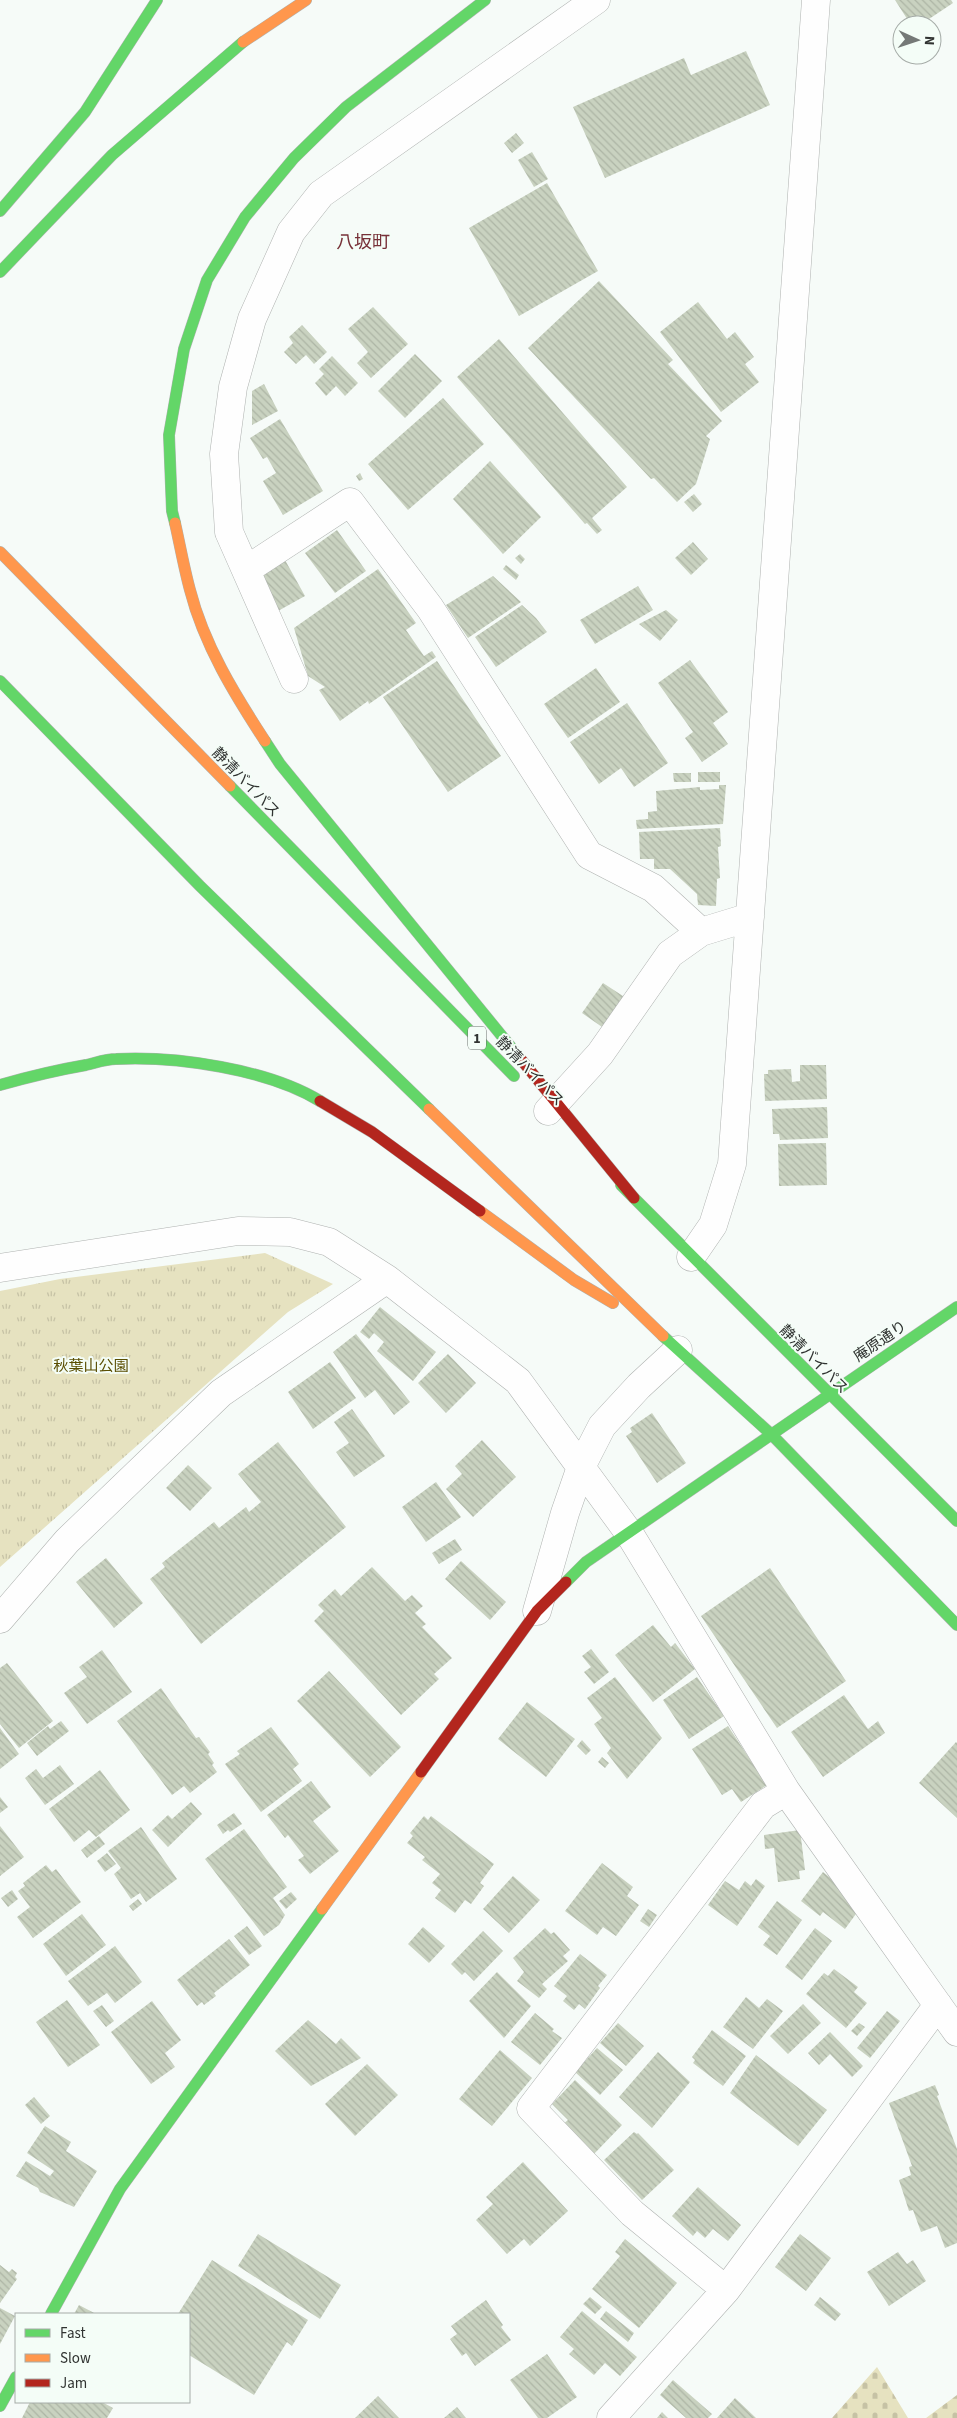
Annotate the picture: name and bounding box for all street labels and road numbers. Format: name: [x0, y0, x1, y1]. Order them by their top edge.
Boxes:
street label: 静清バイパス: [207, 743, 284, 822]
road number: 1: [468, 1026, 486, 1050]
street label: 静清バイパス: [491, 1032, 568, 1111]
street label: 庵原通り: [850, 1316, 911, 1367]
street label: 静清バイパス: [775, 1320, 853, 1398]

